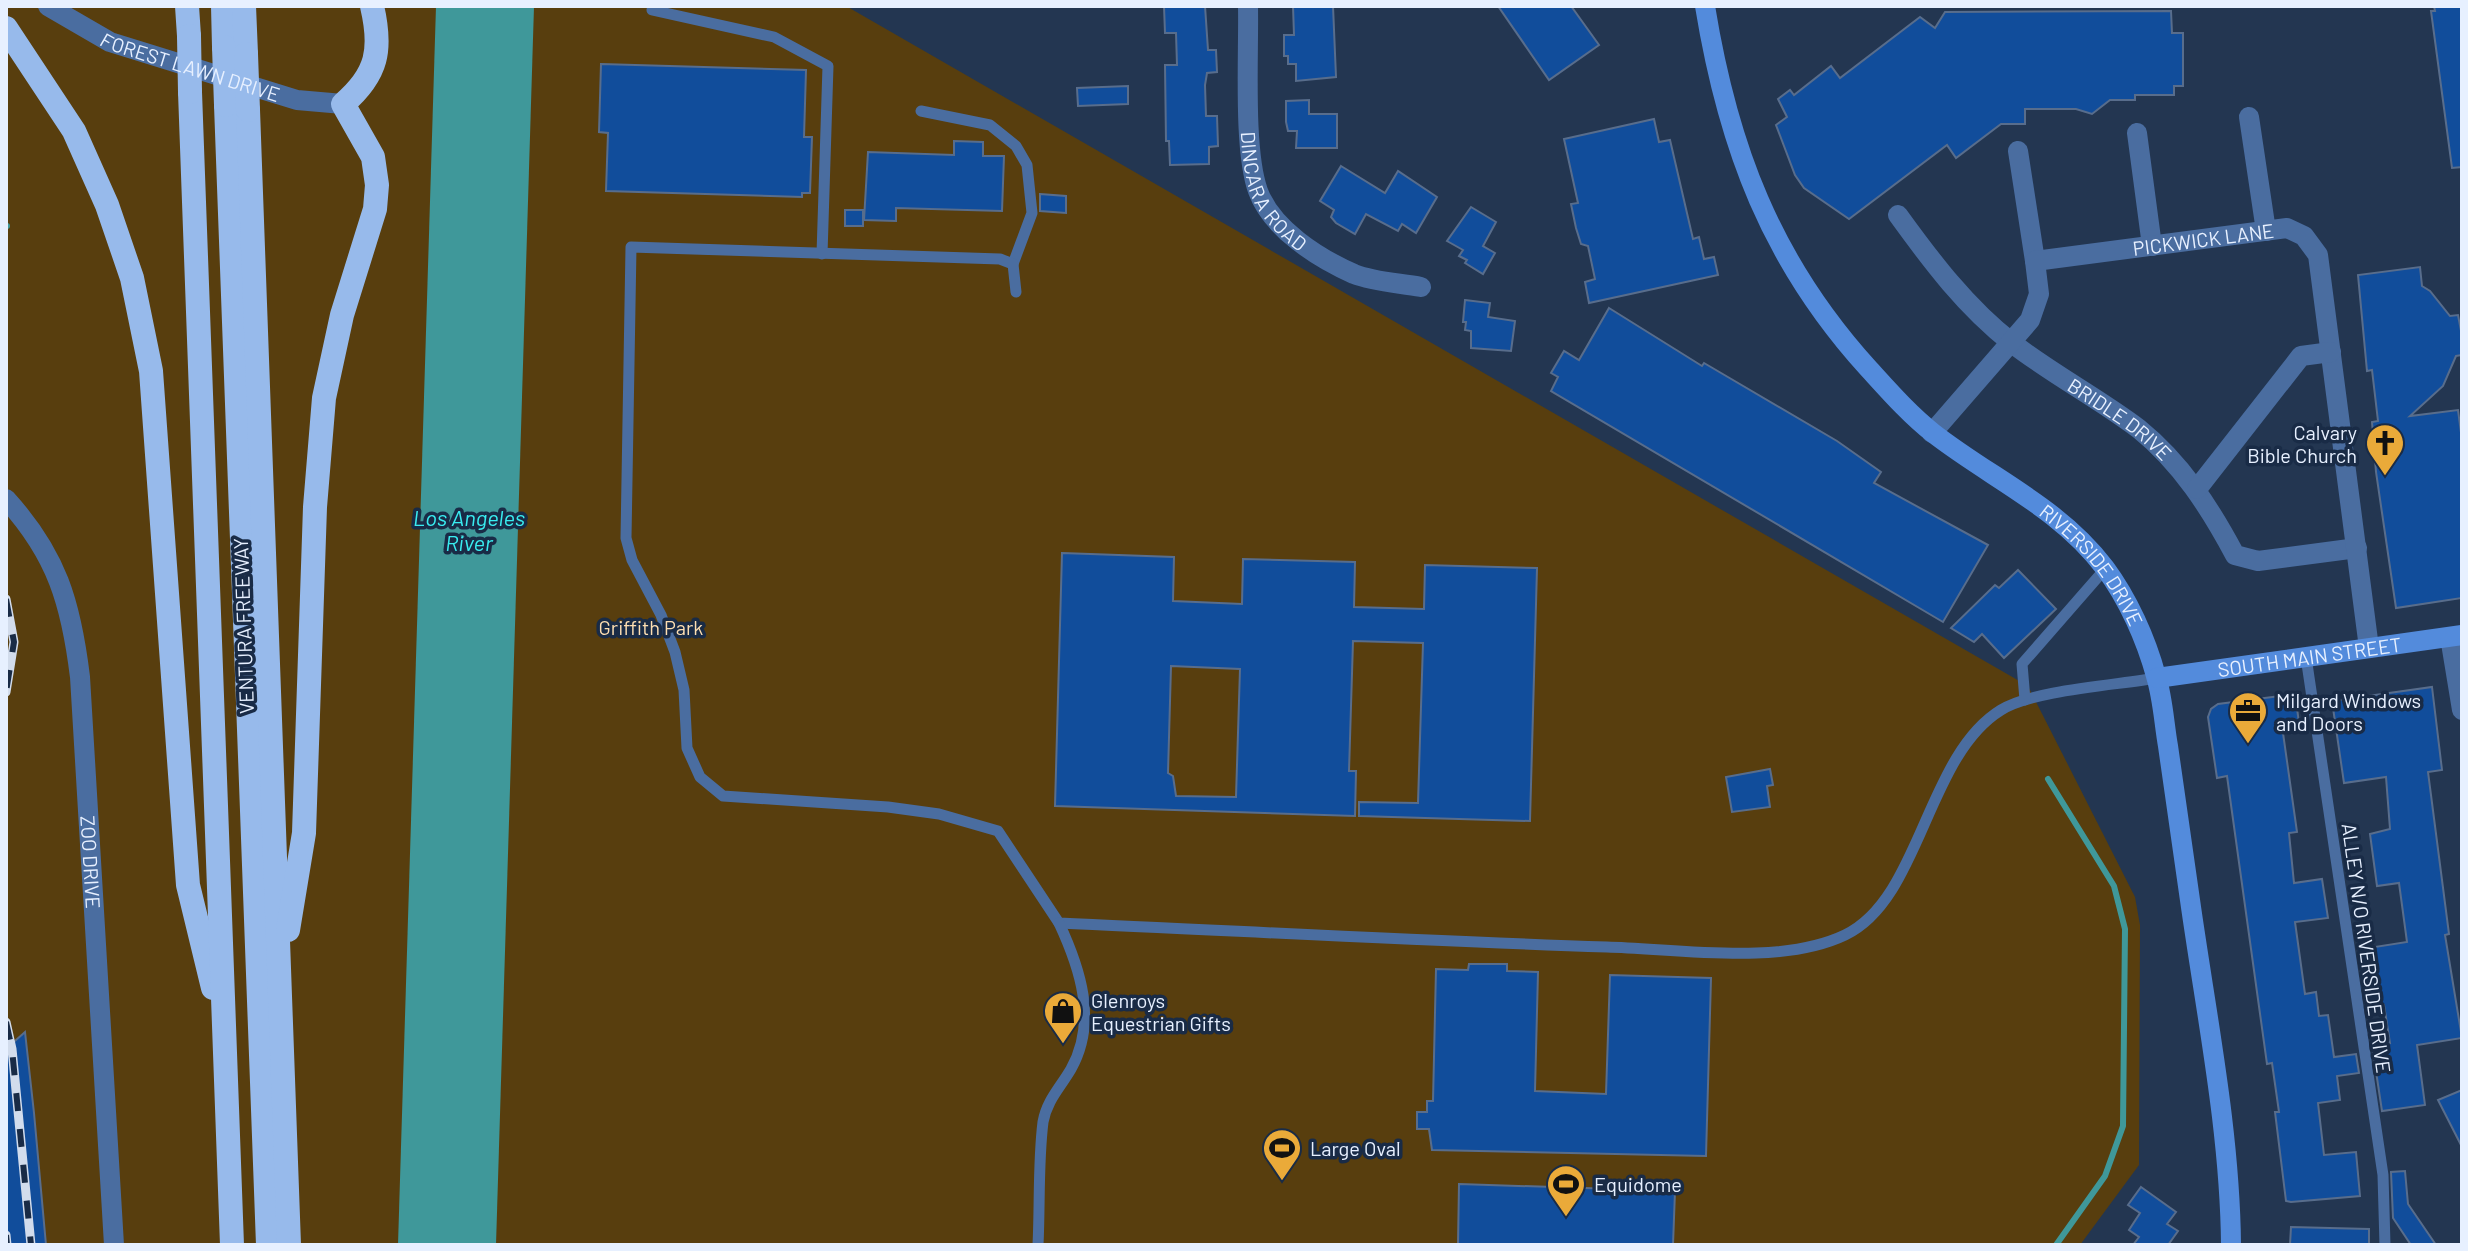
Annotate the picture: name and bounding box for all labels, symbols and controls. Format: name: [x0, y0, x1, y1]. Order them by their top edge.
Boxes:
street label: FOREST LAWN DRIVE: [96, 27, 283, 106]
street label: DINCARA ROAD: [1237, 131, 1312, 255]
street label: PICKWICK LANE: [2131, 218, 2275, 260]
street label: BRIDLE DRIVE: [2064, 373, 2177, 465]
place label: Calvary Bible Church: [2247, 420, 2357, 467]
church icon: Calvary Bible Church: [2364, 422, 2406, 477]
street label: RIVERSIDE DRIVE: [2035, 499, 2148, 630]
water label: Los Angeles River: [413, 504, 525, 555]
street label: VENTURA FREEWAY: [228, 537, 258, 715]
park label: Griffith Park: [599, 615, 703, 639]
street label: SOUTH MAIN STREET: [2216, 632, 2403, 681]
place label: Milgard Windows and Doors: [2276, 688, 2421, 735]
office icon: Milgard Windows and Doors: [2227, 690, 2269, 745]
street label: ZOO DRIVE: [76, 815, 106, 909]
street label: ALLEY N/O RIVERSIDE DRIVE: [2338, 822, 2396, 1074]
place label: Glenroys Equestrian Gifts: [1091, 988, 1231, 1035]
shop icon: Glenroys Equestrian Gifts: [1042, 990, 1084, 1045]
sports icon: Large Oval: [1261, 1127, 1303, 1182]
place label: Large Oval: [1310, 1136, 1401, 1160]
sports icon: Equidome: [1545, 1163, 1587, 1218]
place label: Equidome: [1594, 1172, 1682, 1196]

